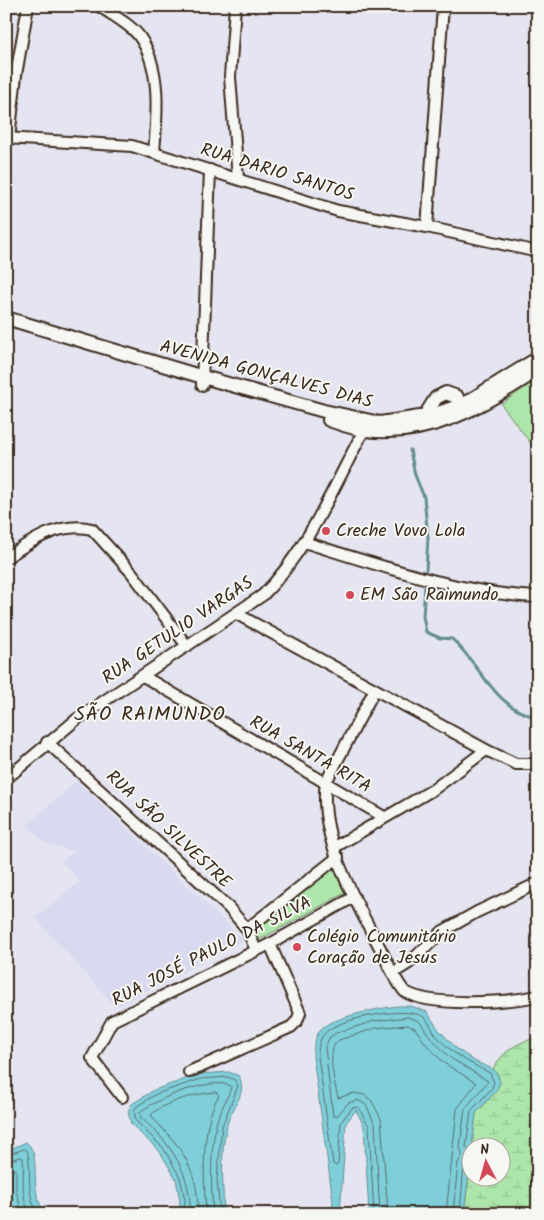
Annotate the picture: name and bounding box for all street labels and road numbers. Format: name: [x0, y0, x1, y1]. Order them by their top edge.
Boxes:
street label: RUA DARIO SANTOS: [197, 136, 358, 210]
street label: AVENIDA GONÇALVES DIAS: [156, 333, 376, 417]
street label: RUA GETULIO VARGAS: [96, 569, 260, 693]
street label: RUA SANTA RITA: [244, 708, 376, 802]
street label: RUA SÃO SILVESTRE: [98, 764, 238, 897]
street label: RUA JOSÉ PAULO DA SILVA: [107, 889, 317, 1015]

